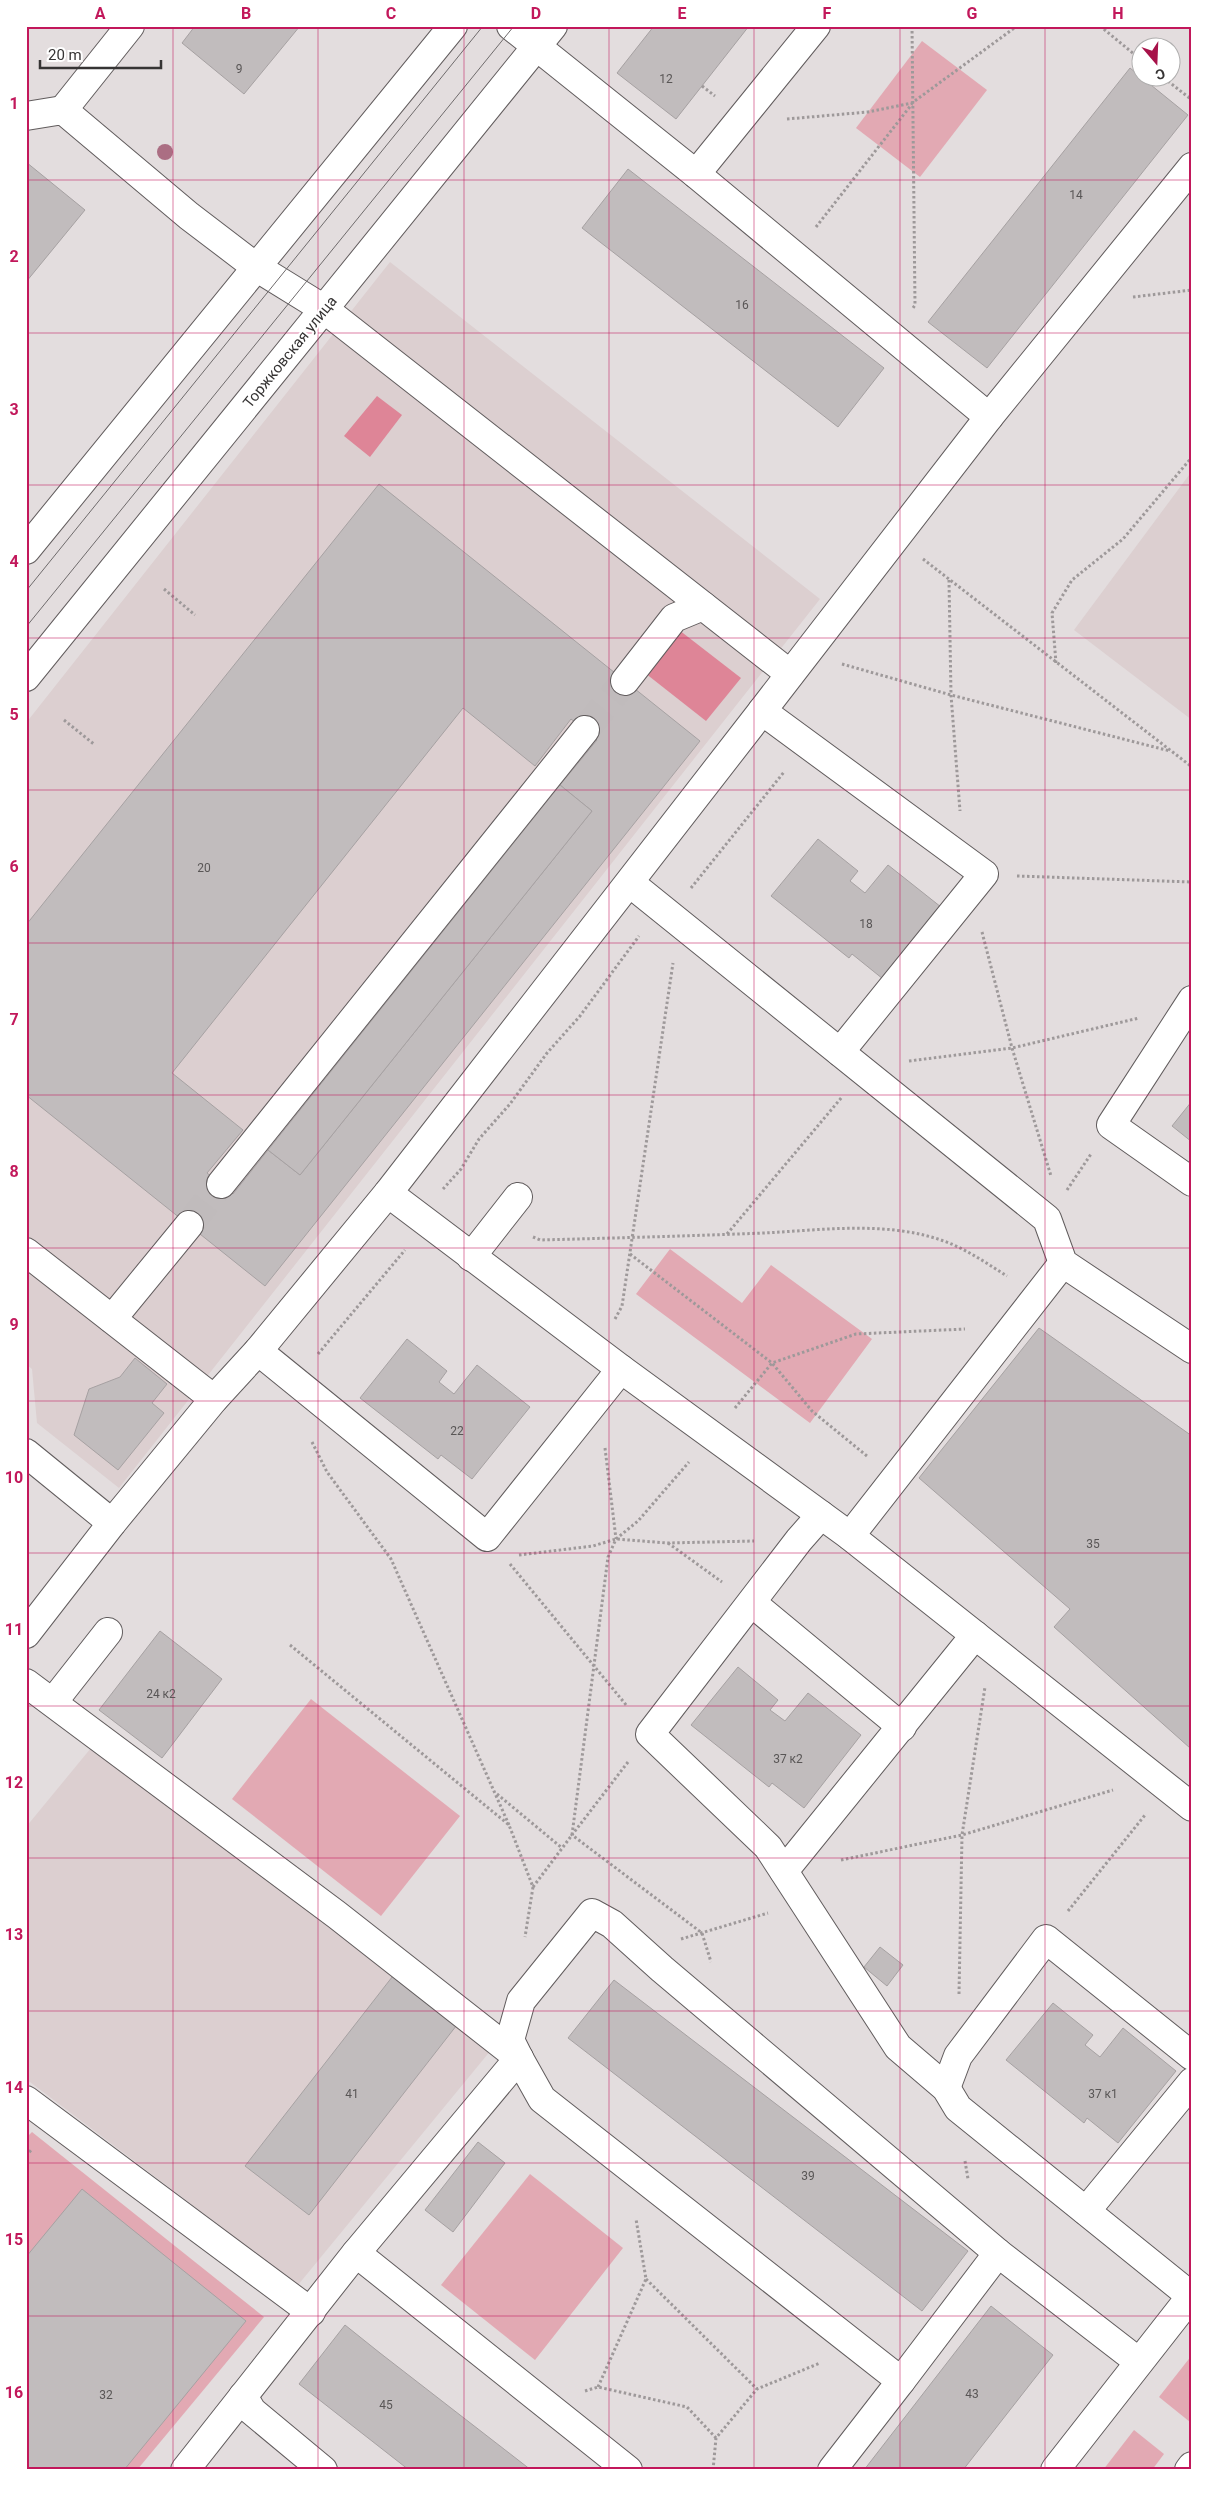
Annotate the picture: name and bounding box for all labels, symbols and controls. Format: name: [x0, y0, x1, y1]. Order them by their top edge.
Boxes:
text: A: [95, 4, 106, 23]
text: B: [241, 4, 251, 23]
text: C: [386, 4, 396, 23]
text: D: [531, 4, 541, 23]
text: E: [678, 4, 687, 23]
text: F: [823, 4, 832, 23]
text: G: [967, 4, 978, 23]
text: H: [1112, 4, 1124, 23]
scale bar: [40, 38, 161, 70]
north arrow: [1130, 38, 1180, 88]
text: 20 m: [48, 46, 82, 64]
house number: 9: [236, 62, 242, 76]
text: С: [1153, 65, 1167, 83]
house number: 12: [659, 72, 673, 86]
text: 1: [9, 94, 19, 113]
house number: 14: [1069, 188, 1083, 202]
text: 2: [9, 247, 19, 266]
street label: Торжковская улица: [239, 292, 341, 412]
house number: 16: [735, 298, 749, 312]
text: 3: [9, 400, 19, 419]
text: 4: [9, 552, 19, 571]
text: 5: [9, 705, 19, 724]
text: 6: [9, 857, 19, 876]
house number: 20: [197, 861, 211, 875]
house number: 18: [859, 917, 873, 931]
text: 7: [9, 1010, 19, 1029]
text: 8: [9, 1162, 19, 1181]
text: 9: [9, 1315, 19, 1334]
house number: 22: [450, 1424, 464, 1438]
text: 10: [5, 1468, 23, 1487]
house number: 35: [1086, 1537, 1100, 1551]
text: 11: [5, 1620, 23, 1639]
house number: 24 к2: [146, 1687, 176, 1701]
house number: 37 к2: [773, 1752, 803, 1766]
text: 12: [5, 1773, 23, 1792]
text: 13: [5, 1925, 23, 1944]
text: 14: [5, 2078, 23, 2097]
house number: 41: [345, 2087, 359, 2101]
house number: 37 к1: [1088, 2087, 1118, 2101]
house number: 39: [801, 2169, 815, 2183]
text: 15: [5, 2230, 23, 2249]
text: 16: [5, 2383, 23, 2402]
house number: 43: [965, 2387, 979, 2401]
house number: 32: [99, 2388, 113, 2402]
house number: 45: [379, 2398, 393, 2412]

